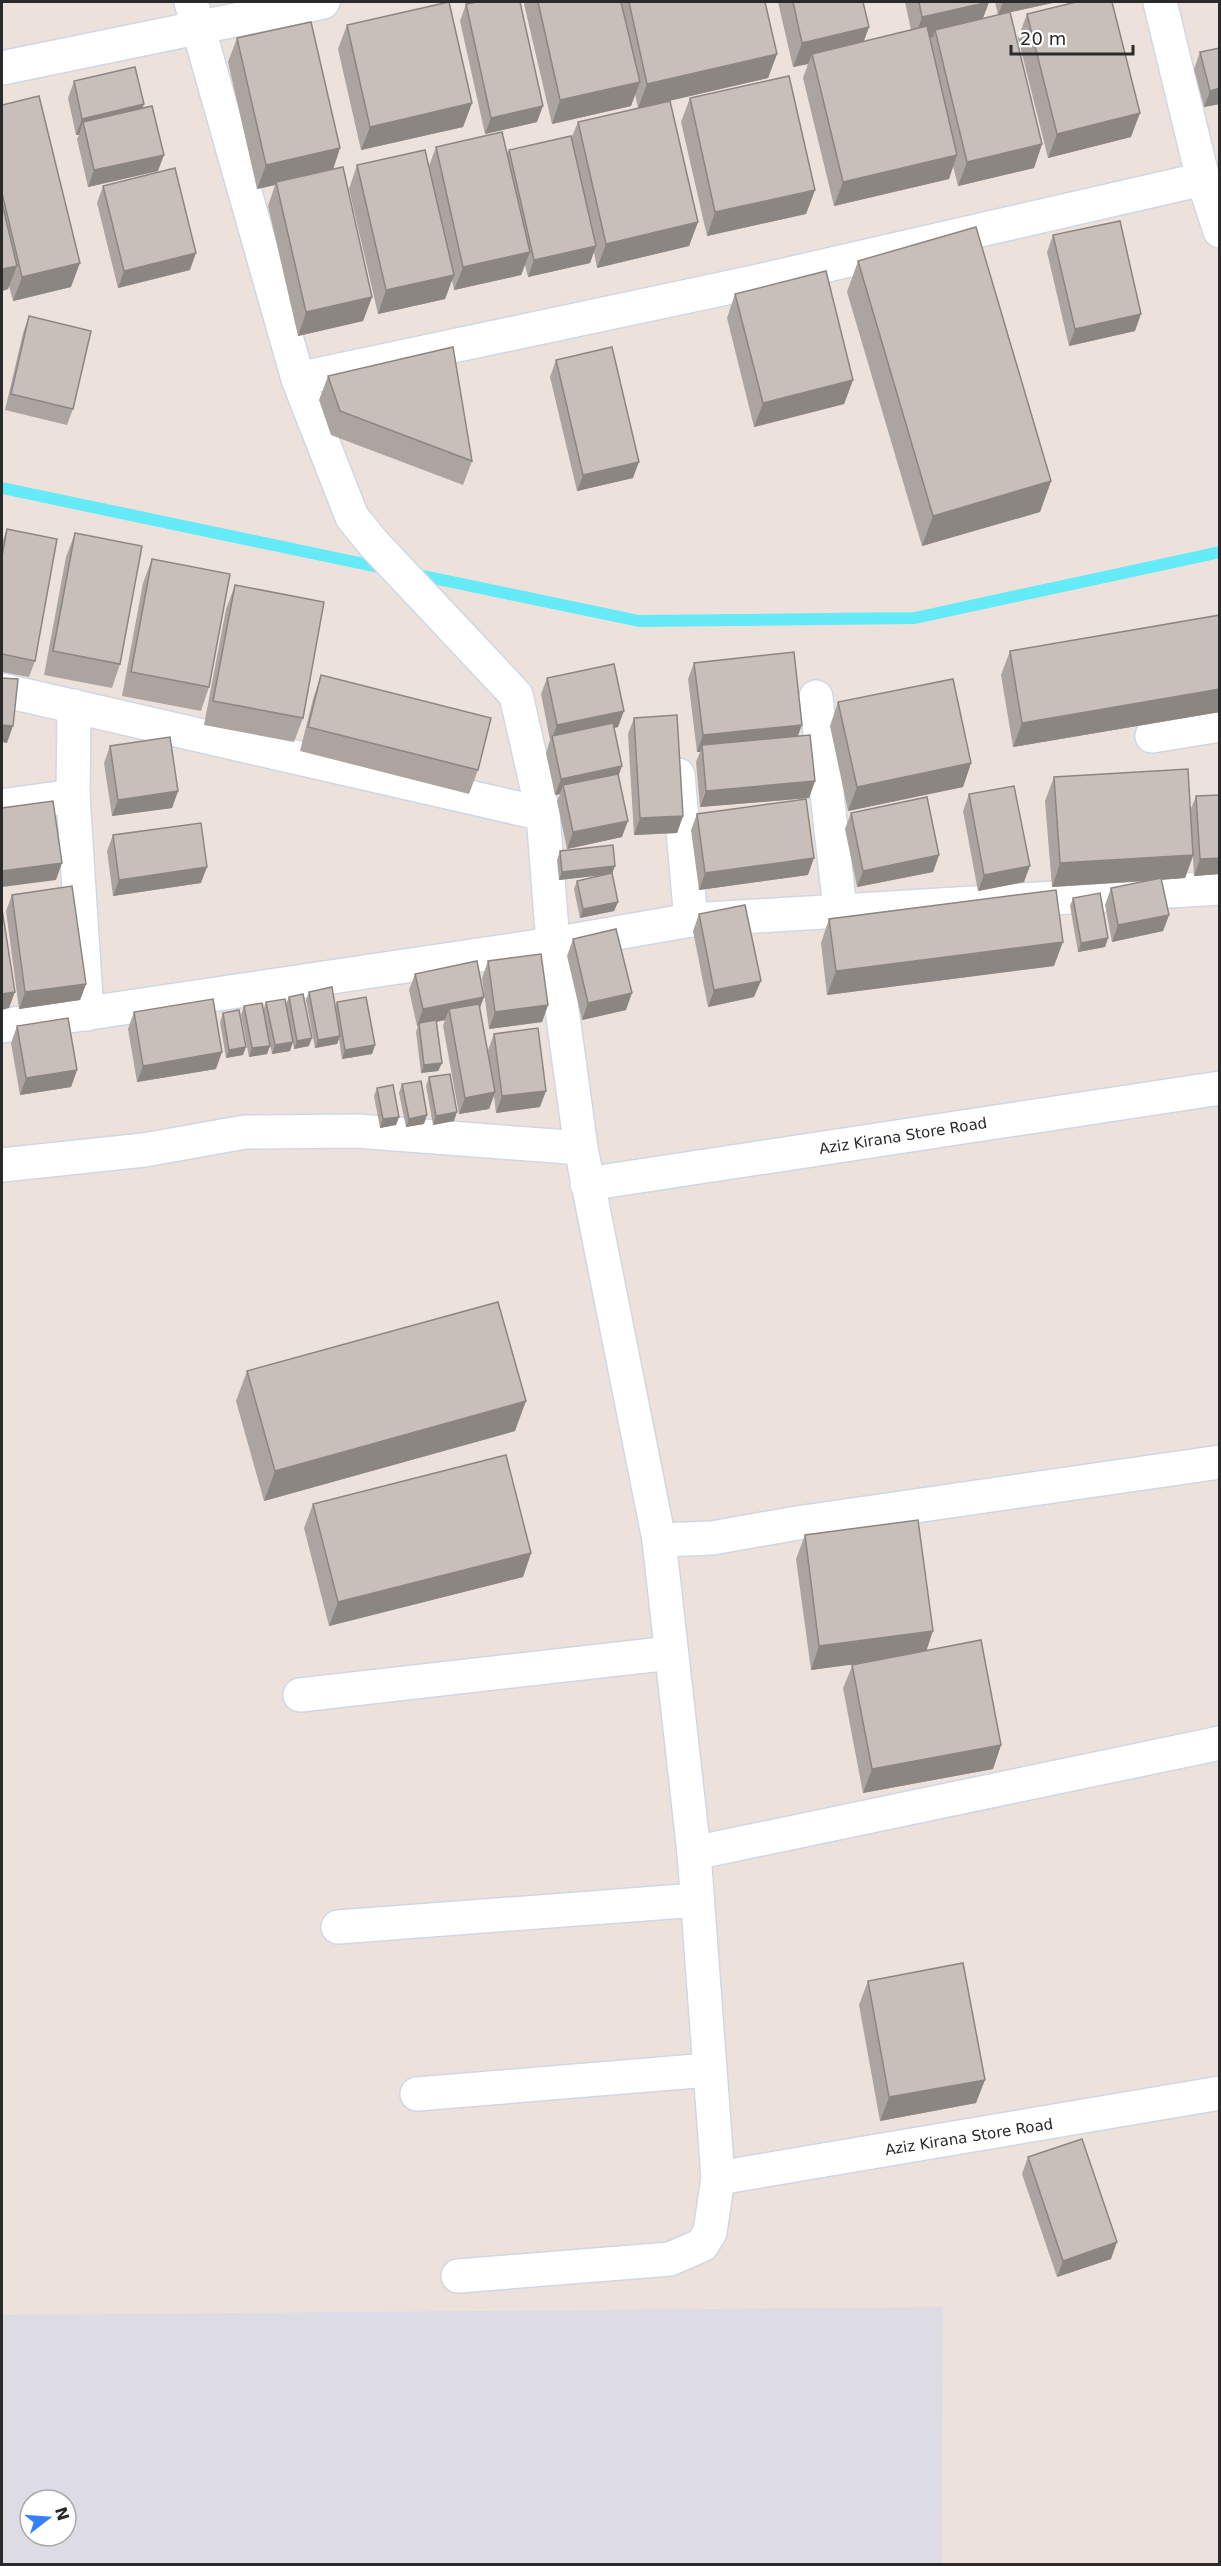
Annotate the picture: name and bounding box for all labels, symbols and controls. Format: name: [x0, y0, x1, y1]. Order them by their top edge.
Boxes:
scale bar: [1011, 18, 1132, 56]
text: 20 m: [1020, 28, 1066, 49]
street label: Aziz Kirana Store Road: [818, 1114, 988, 1158]
street label: Aziz Kirana Store Road: [884, 2115, 1054, 2159]
north arrow: [18, 2488, 78, 2548]
text: N: [51, 2505, 73, 2523]

